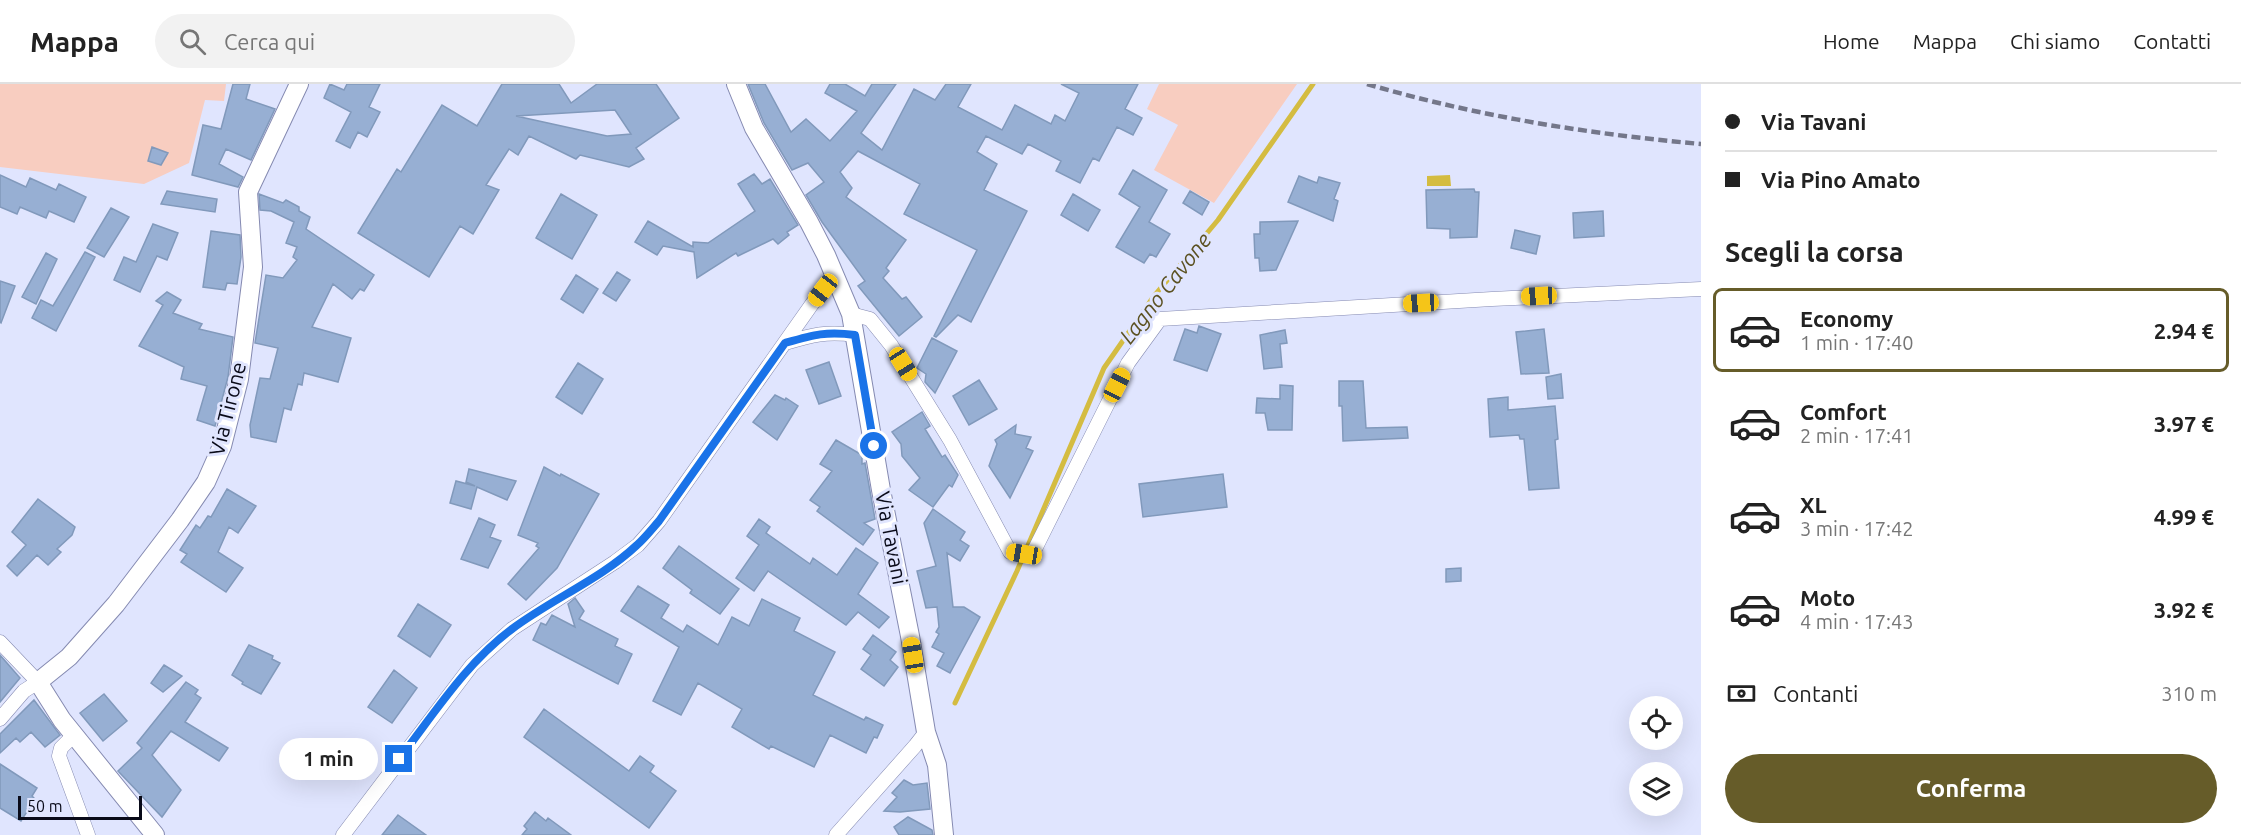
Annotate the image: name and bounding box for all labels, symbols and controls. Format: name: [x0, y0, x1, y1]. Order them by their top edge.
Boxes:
search box: [155, 14, 575, 68]
icon: search: [176, 25, 209, 58]
text: Mappa: [30, 26, 119, 57]
text: Cerca qui: [224, 29, 315, 54]
text: Home: [1823, 29, 1880, 53]
text: Mappa: [1913, 29, 1977, 53]
text: Chi siamo: [2010, 29, 2100, 53]
text: Contatti: [2133, 29, 2211, 53]
text: Via Tavani: [1761, 109, 1866, 134]
text: Via Pino Amato: [1761, 167, 1921, 192]
water label: Lagno Cavone: [1114, 227, 1216, 348]
text: Scegli la corsa: [1725, 237, 1904, 267]
car: [805, 270, 841, 310]
car: [1521, 286, 1557, 306]
car: [1403, 293, 1439, 313]
icon: car: [1728, 303, 1782, 357]
text: Economy: [1800, 306, 1893, 331]
text: 2.94 €: [2154, 318, 2214, 343]
text: 1 min · 17:40: [1800, 331, 1914, 354]
car: [886, 344, 920, 384]
street label: Via Tirone: [204, 359, 250, 458]
car: [1101, 365, 1133, 405]
icon: car: [1728, 396, 1782, 450]
text: Comfort: [1800, 399, 1887, 424]
text: 3.97 €: [2154, 411, 2214, 436]
text: 2 min · 17:41: [1800, 424, 1914, 447]
route start: [860, 432, 887, 459]
street label: Via Tavani: [871, 489, 913, 586]
icon: car: [1728, 489, 1782, 543]
text: XL: [1800, 492, 1827, 517]
text: 4.99 €: [2154, 504, 2214, 529]
text: 3 min · 17:42: [1800, 517, 1914, 540]
car: [1005, 542, 1043, 566]
icon: car: [1728, 582, 1782, 636]
text: Moto: [1800, 585, 1855, 610]
text: 3.92 €: [2154, 597, 2214, 622]
text: 4 min · 17:43: [1800, 610, 1914, 633]
car: [901, 636, 925, 674]
icon: cash: [1725, 677, 1758, 710]
text: Contanti: [1773, 681, 1858, 706]
text: 310 m: [2161, 682, 2217, 705]
map controls: [1629, 696, 1683, 816]
button: locate: [1629, 696, 1683, 750]
callout: 1 min: [279, 738, 378, 780]
route end: [385, 745, 412, 772]
text: 1 min: [303, 747, 354, 770]
button: Conferma: [1725, 754, 2217, 823]
button: layers: [1629, 762, 1683, 816]
scale bar: [18, 793, 142, 820]
text: 50 m: [27, 797, 63, 815]

